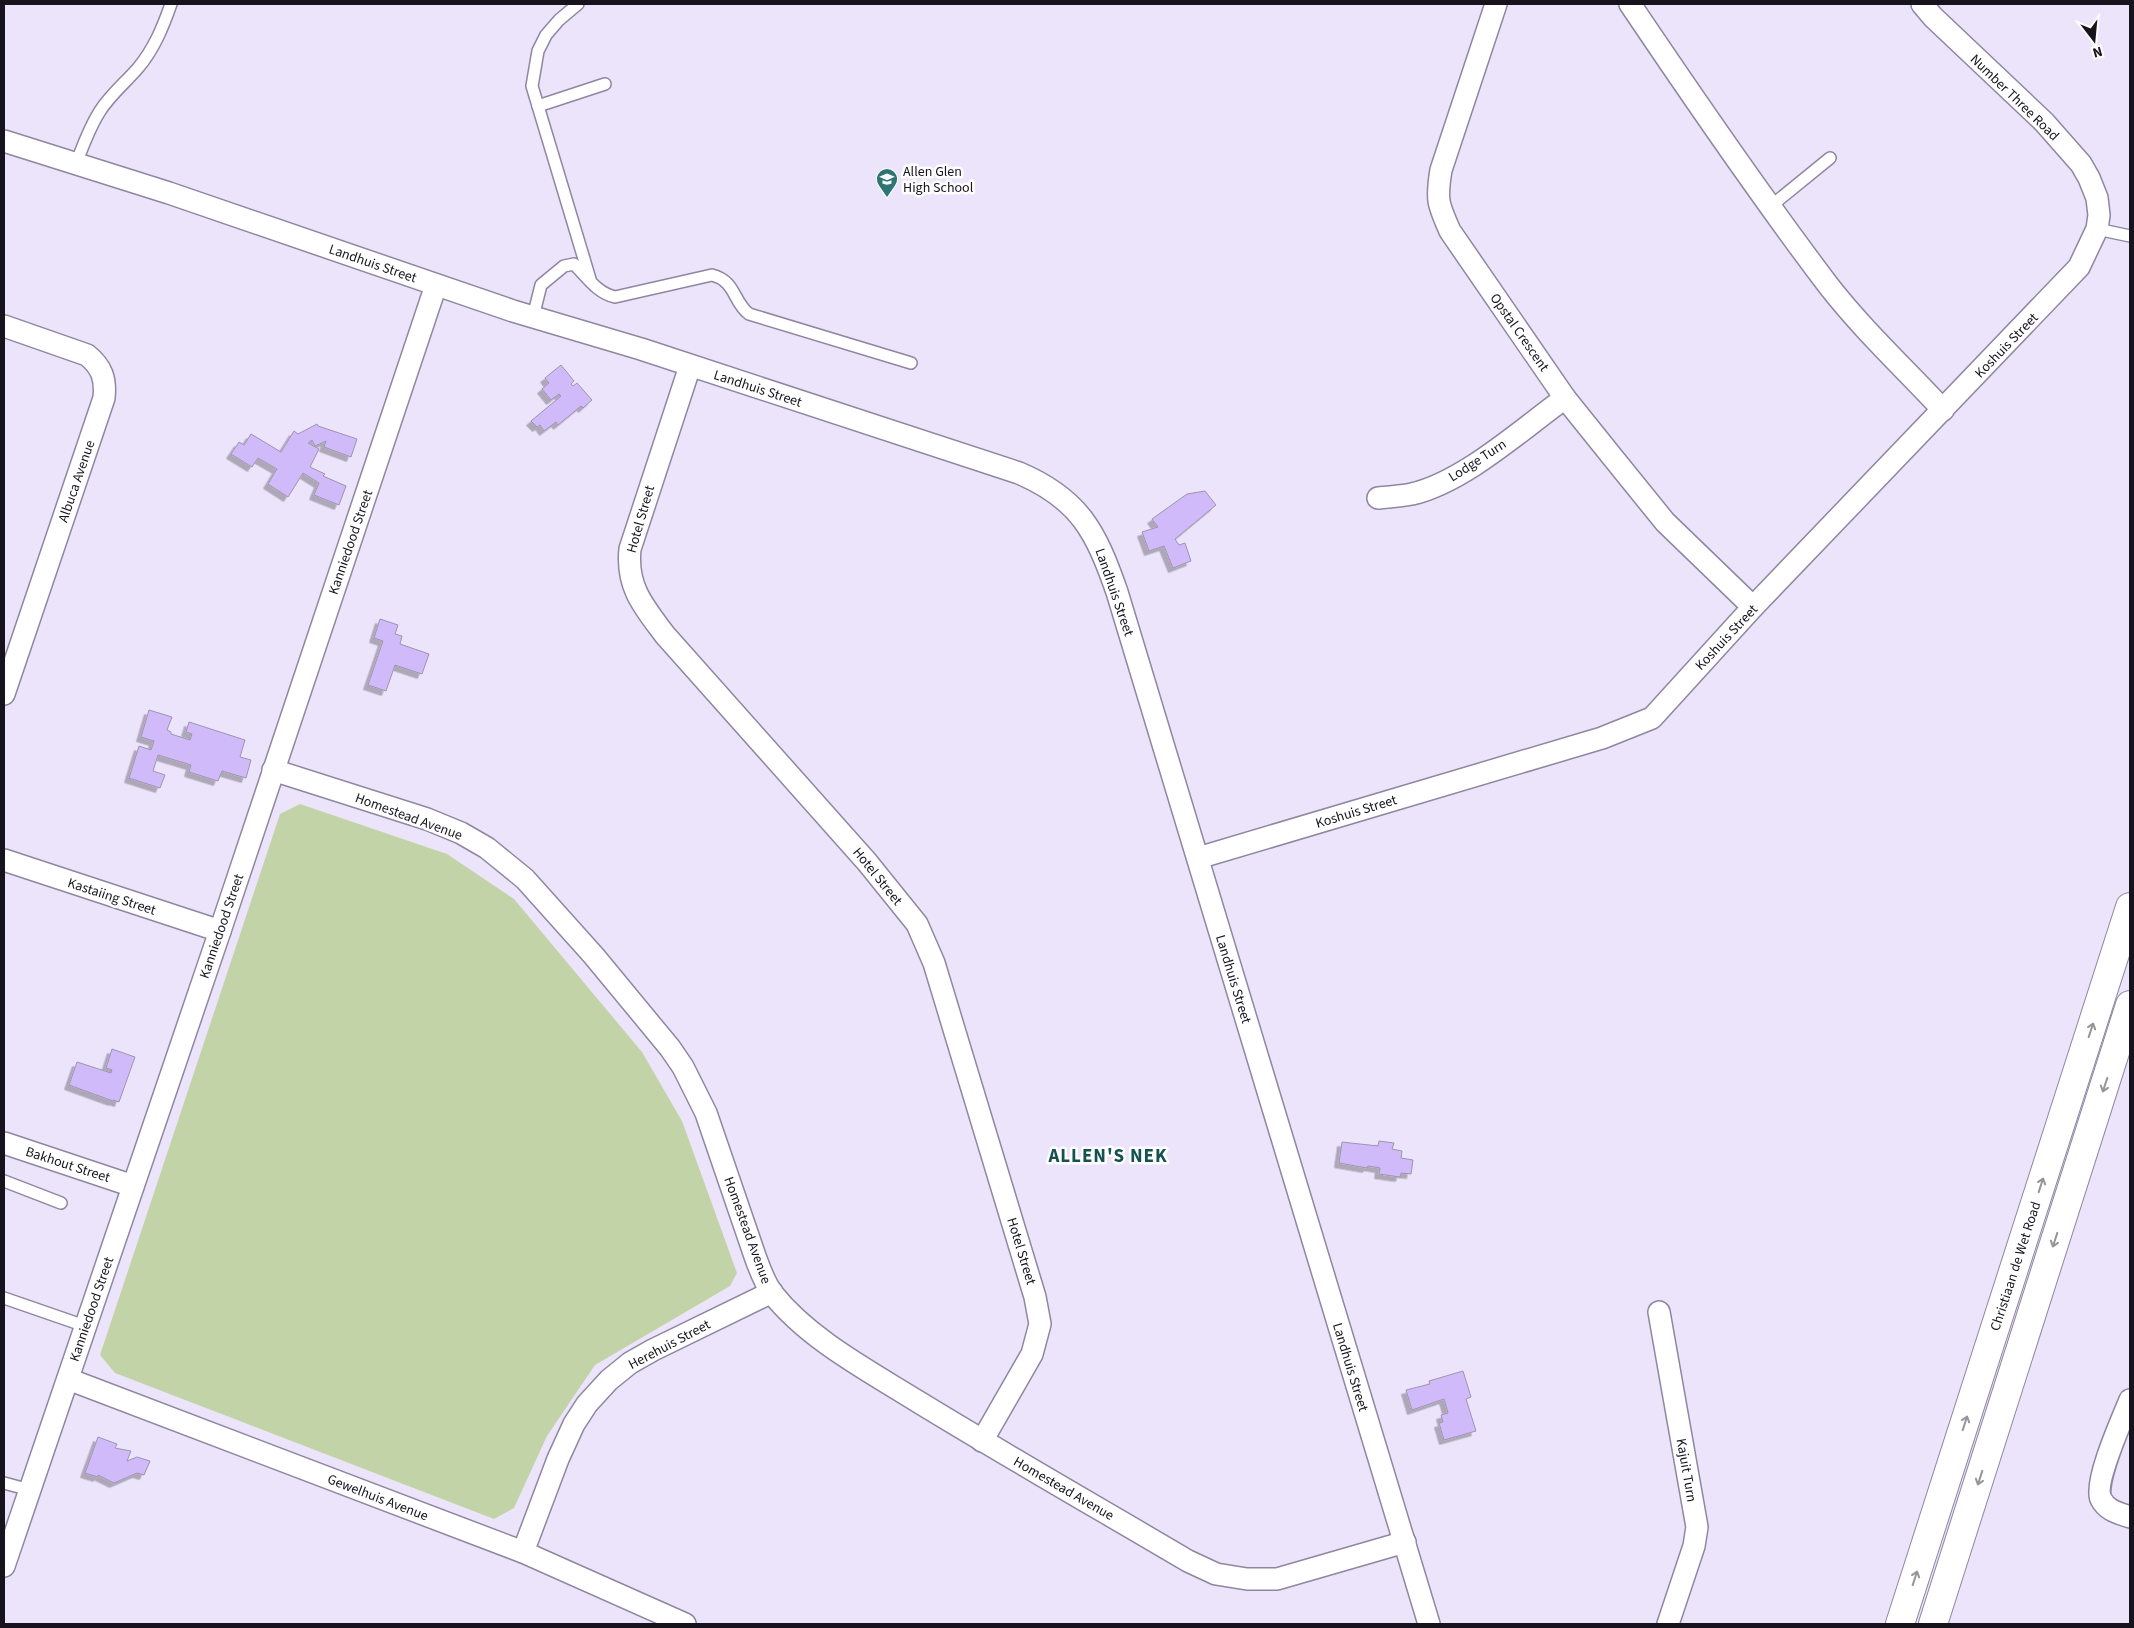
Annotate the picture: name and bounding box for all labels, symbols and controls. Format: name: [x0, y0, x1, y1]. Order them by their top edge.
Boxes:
north arrow: [2069, 15, 2119, 65]
text: N: [2090, 41, 2105, 62]
street label: Number Three Road: [1965, 50, 2063, 146]
place label: Allen Glen High School: [903, 162, 974, 198]
school or university icon: Allen Glen High School: [875, 167, 899, 198]
street label: Landhuis Street: [326, 240, 420, 288]
street label: Opstal Crescent: [1485, 289, 1554, 376]
street label: Koshuis Street: [1970, 308, 2043, 383]
street label: Landhuis Street: [711, 365, 805, 413]
street label: Lodge Turn: [1445, 435, 1510, 487]
street label: Albuca Avenue: [54, 437, 100, 525]
street label: Hotel Street: [622, 483, 660, 555]
street label: Kanniedood Street: [324, 487, 378, 597]
street label: Landhuis Street: [1090, 546, 1139, 639]
street label: Koshuis Street: [1691, 600, 1763, 675]
street label: Homestead Avenue: [352, 788, 465, 846]
street label: Koshuis Street: [1313, 790, 1400, 834]
street label: Hotel Street: [848, 843, 907, 910]
street label: Kanniedood Street: [195, 871, 249, 981]
street label: Kastaiing Street: [65, 873, 159, 921]
street label: Landhuis Street: [1210, 933, 1256, 1026]
one-way arrow: [2086, 1023, 2096, 1039]
one-way arrow: [2099, 1076, 2109, 1092]
street label: Bakhout Street: [23, 1142, 113, 1188]
district label: ALLEN'S NEK: [1047, 1143, 1168, 1170]
street label: Homestead Avenue: [718, 1174, 776, 1287]
one-way arrow: [2037, 1178, 2046, 1193]
street label: Christiaan de Wet Road: [1986, 1199, 2046, 1334]
street label: Hotel Street: [1001, 1215, 1041, 1288]
one-way arrow: [2050, 1231, 2060, 1247]
street label: Kanniedood Street: [65, 1254, 119, 1364]
street label: Herehuis Street: [625, 1315, 714, 1375]
street label: Landhuis Street: [1327, 1321, 1373, 1414]
one-way arrow: [1960, 1415, 1970, 1431]
street label: Kajuit Turn: [1671, 1437, 1701, 1504]
street label: Homestead Avenue: [1010, 1452, 1117, 1526]
street label: Gewelhuis Avenue: [324, 1469, 431, 1526]
one-way arrow: [1974, 1469, 1984, 1485]
one-way arrow: [1911, 1570, 1920, 1586]

